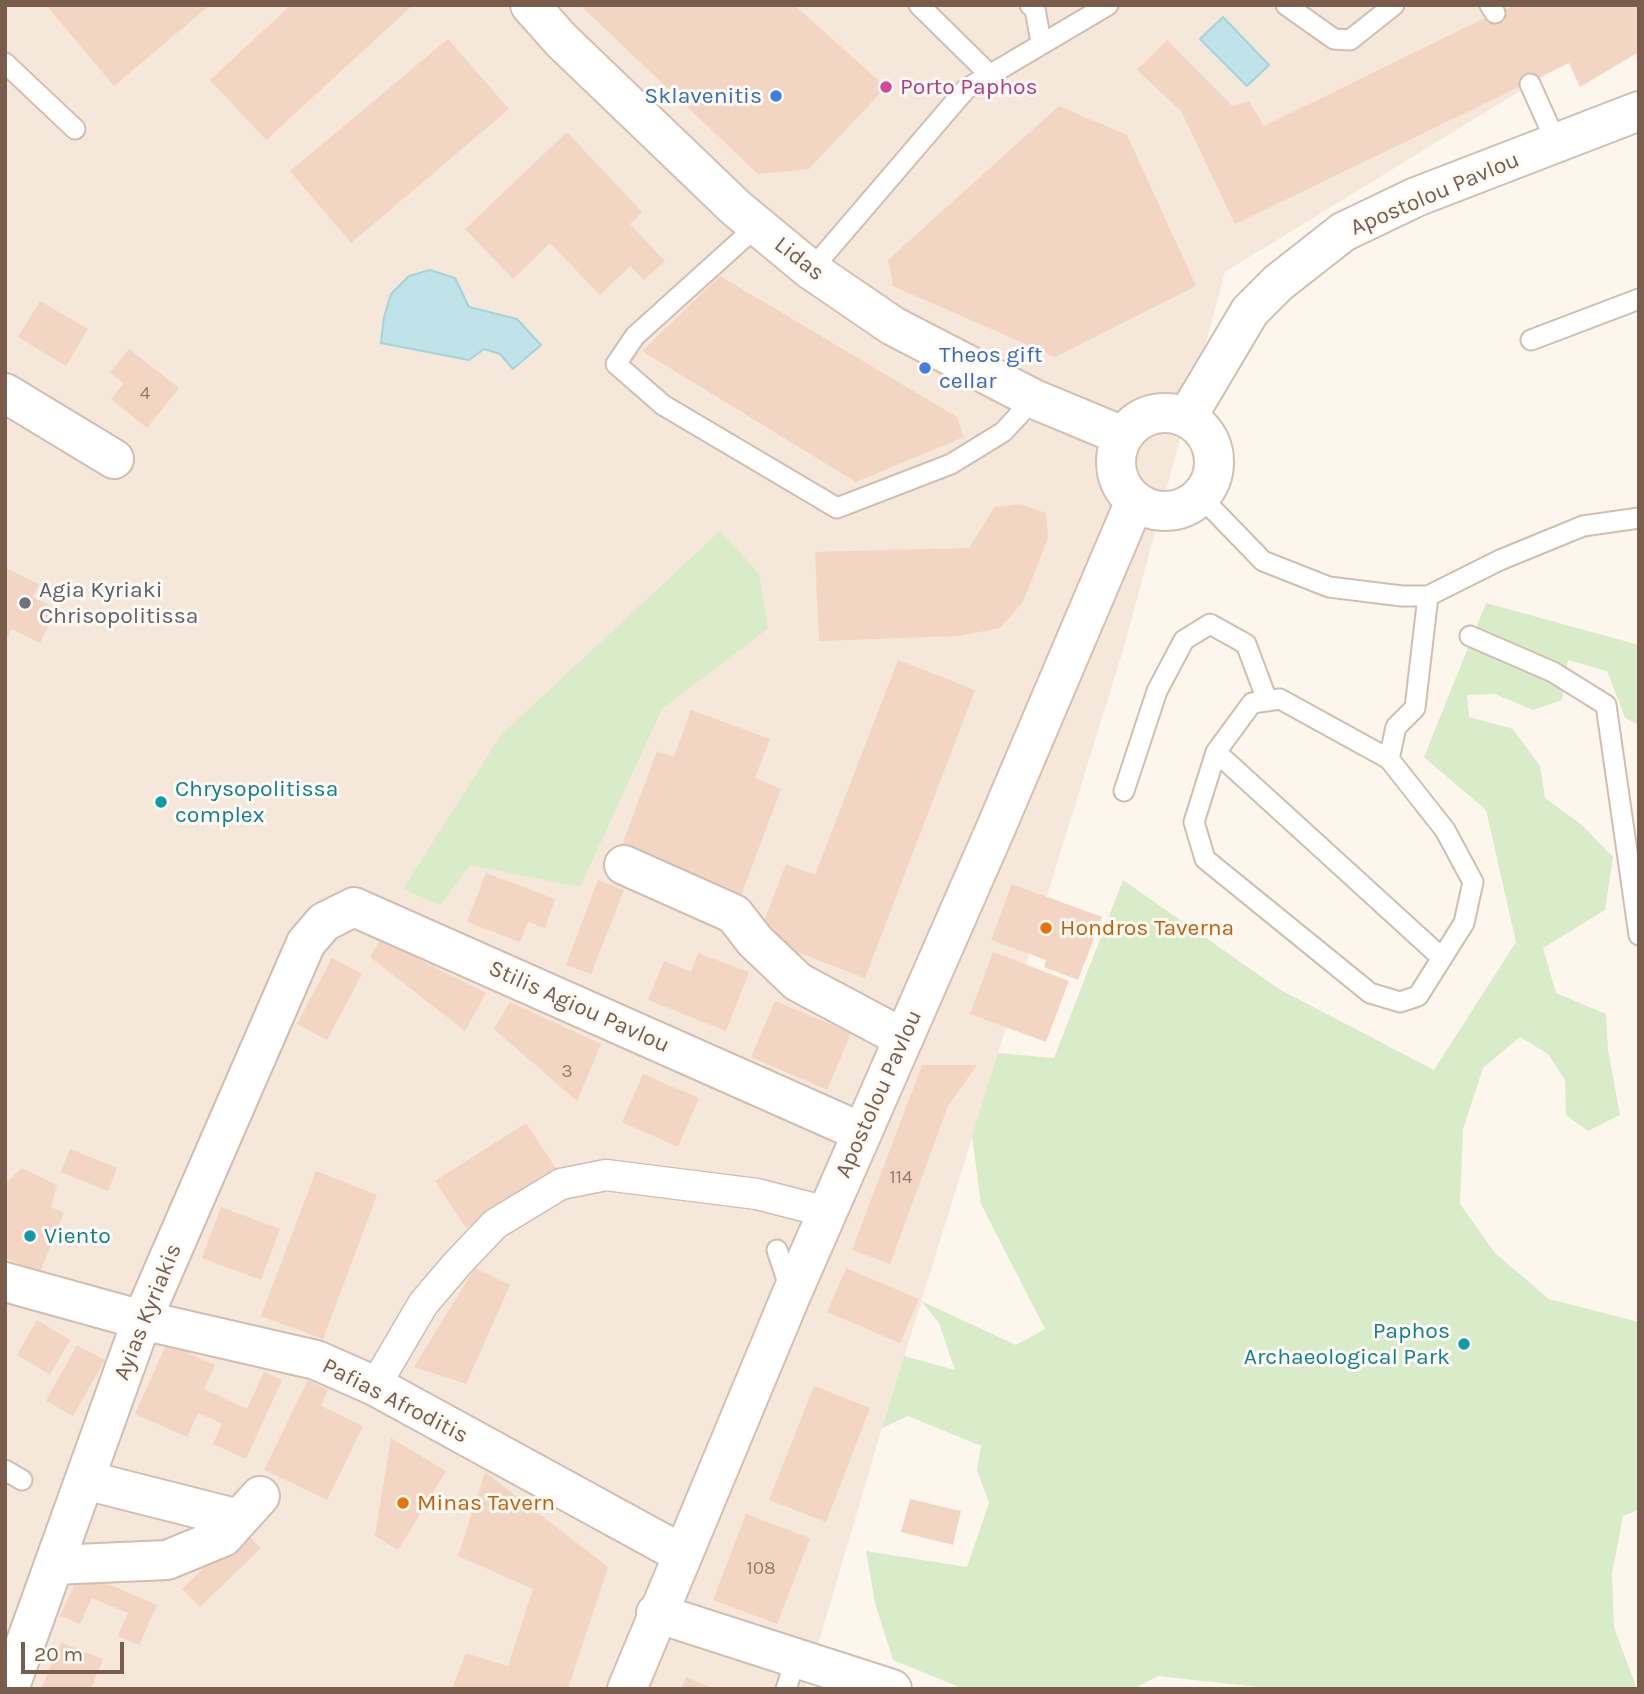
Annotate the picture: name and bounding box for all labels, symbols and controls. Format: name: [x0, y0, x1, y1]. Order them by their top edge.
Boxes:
place label: Porto Paphos: [900, 73, 1038, 101]
marker: Porto Paphos: [878, 79, 894, 95]
place label: Sklavenitis: [644, 82, 762, 110]
marker: Sklavenitis: [768, 88, 784, 104]
street label: Apostolou Pavlou: [1346, 146, 1524, 242]
street label: Lidas: [768, 231, 830, 287]
place label: Theos gift cellar: [939, 341, 1043, 395]
marker: Theos gift cellar: [917, 360, 933, 376]
house number: 4: [140, 383, 150, 405]
place label: Agia Kyriaki Chrisopolitissa: [39, 576, 198, 630]
marker: Agia Kyriaki Chrisopolitissa: [17, 595, 33, 611]
place label: Chrysopolitissa complex: [175, 775, 338, 829]
marker: Chrysopolitissa complex: [153, 794, 169, 810]
place label: Hondros Taverna: [1060, 914, 1234, 942]
marker: Hondros Taverna: [1038, 920, 1054, 936]
street label: Stilis Agiou Pavlou: [484, 955, 674, 1059]
street label: Apostolou Pavlou: [830, 1006, 928, 1182]
house number: 3: [561, 1061, 573, 1083]
house number: 114: [889, 1167, 913, 1189]
place label: Viento: [44, 1222, 111, 1250]
marker: Viento: [22, 1228, 38, 1244]
street label: Ayias Kyriakis: [108, 1240, 188, 1384]
place label: Paphos Archaeological Park: [1244, 1317, 1450, 1371]
marker: Paphos Archaeological Park: [1456, 1336, 1472, 1352]
street label: Pafias Afroditis: [317, 1352, 473, 1450]
place label: Minas Tavern: [417, 1489, 555, 1517]
marker: Minas Tavern: [395, 1495, 411, 1511]
house number: 108: [746, 1558, 776, 1580]
scale bar: [24, 1628, 128, 1672]
text: 20 m: [34, 1642, 83, 1666]

